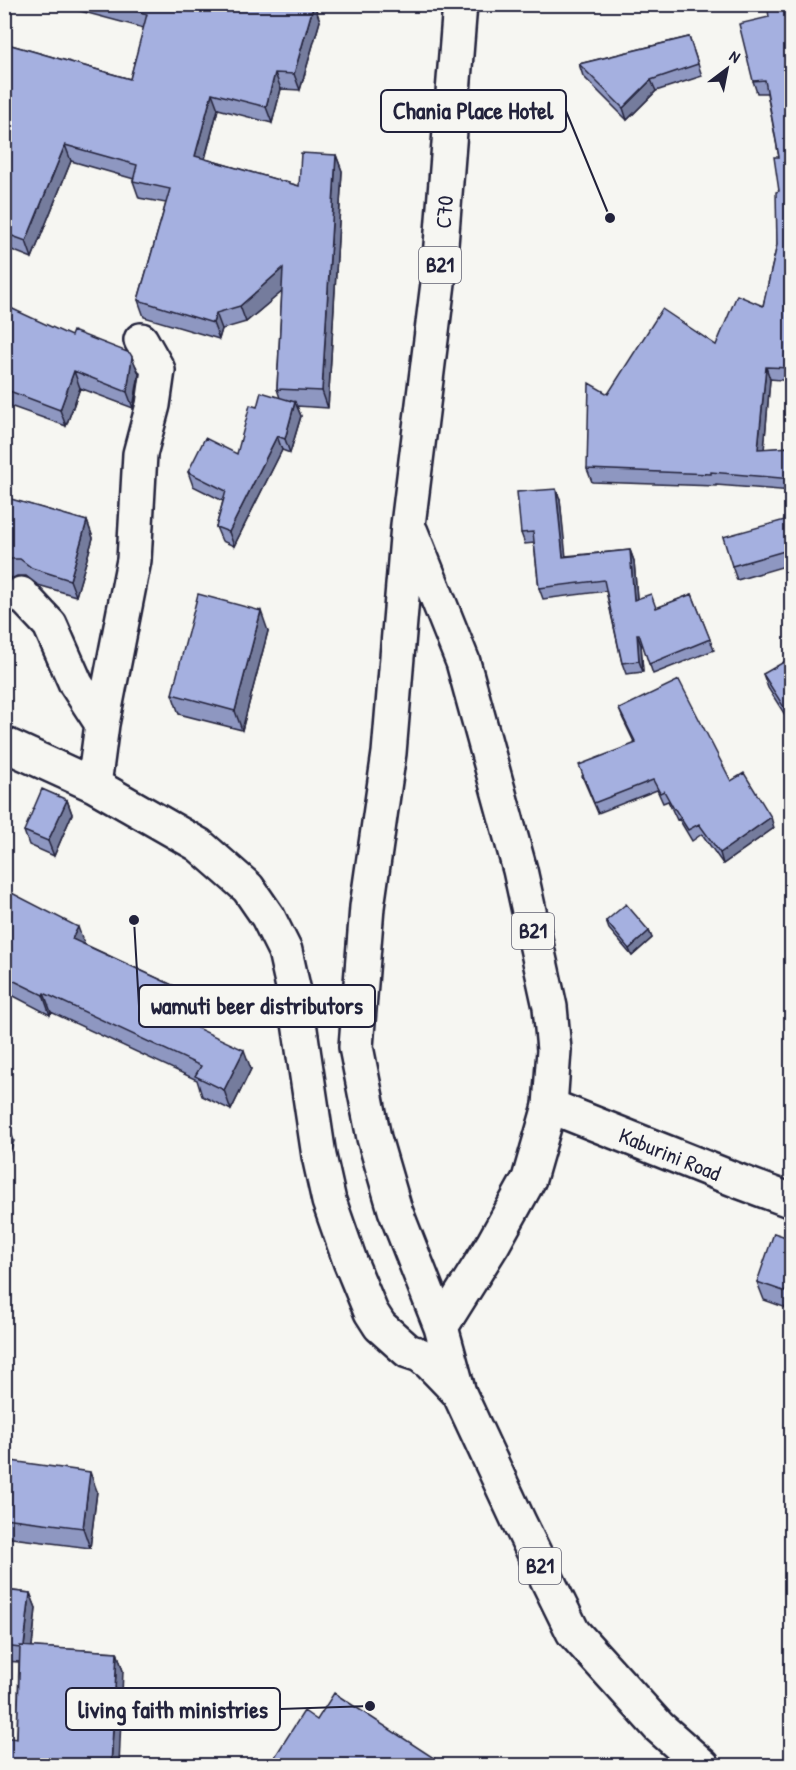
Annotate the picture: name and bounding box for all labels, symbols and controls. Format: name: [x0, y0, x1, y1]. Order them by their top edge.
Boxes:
north arrow: [697, 39, 757, 99]
text: N: [726, 45, 745, 68]
callout: Chania Place Hotel: [381, 90, 566, 132]
text: Chania Place Hotel: [393, 94, 554, 126]
street label: C70: [428, 194, 460, 229]
road number: B21: [419, 247, 461, 283]
road number: B21: [512, 913, 554, 949]
callout: wamuti beer distributors: [139, 985, 375, 1027]
text: wamuti beer distributors: [151, 989, 363, 1021]
street label: Kaburini Road: [615, 1120, 726, 1188]
road number: B21: [519, 1548, 561, 1584]
callout: living faith ministries: [66, 1688, 280, 1730]
text: living faith ministries: [78, 1693, 268, 1726]

